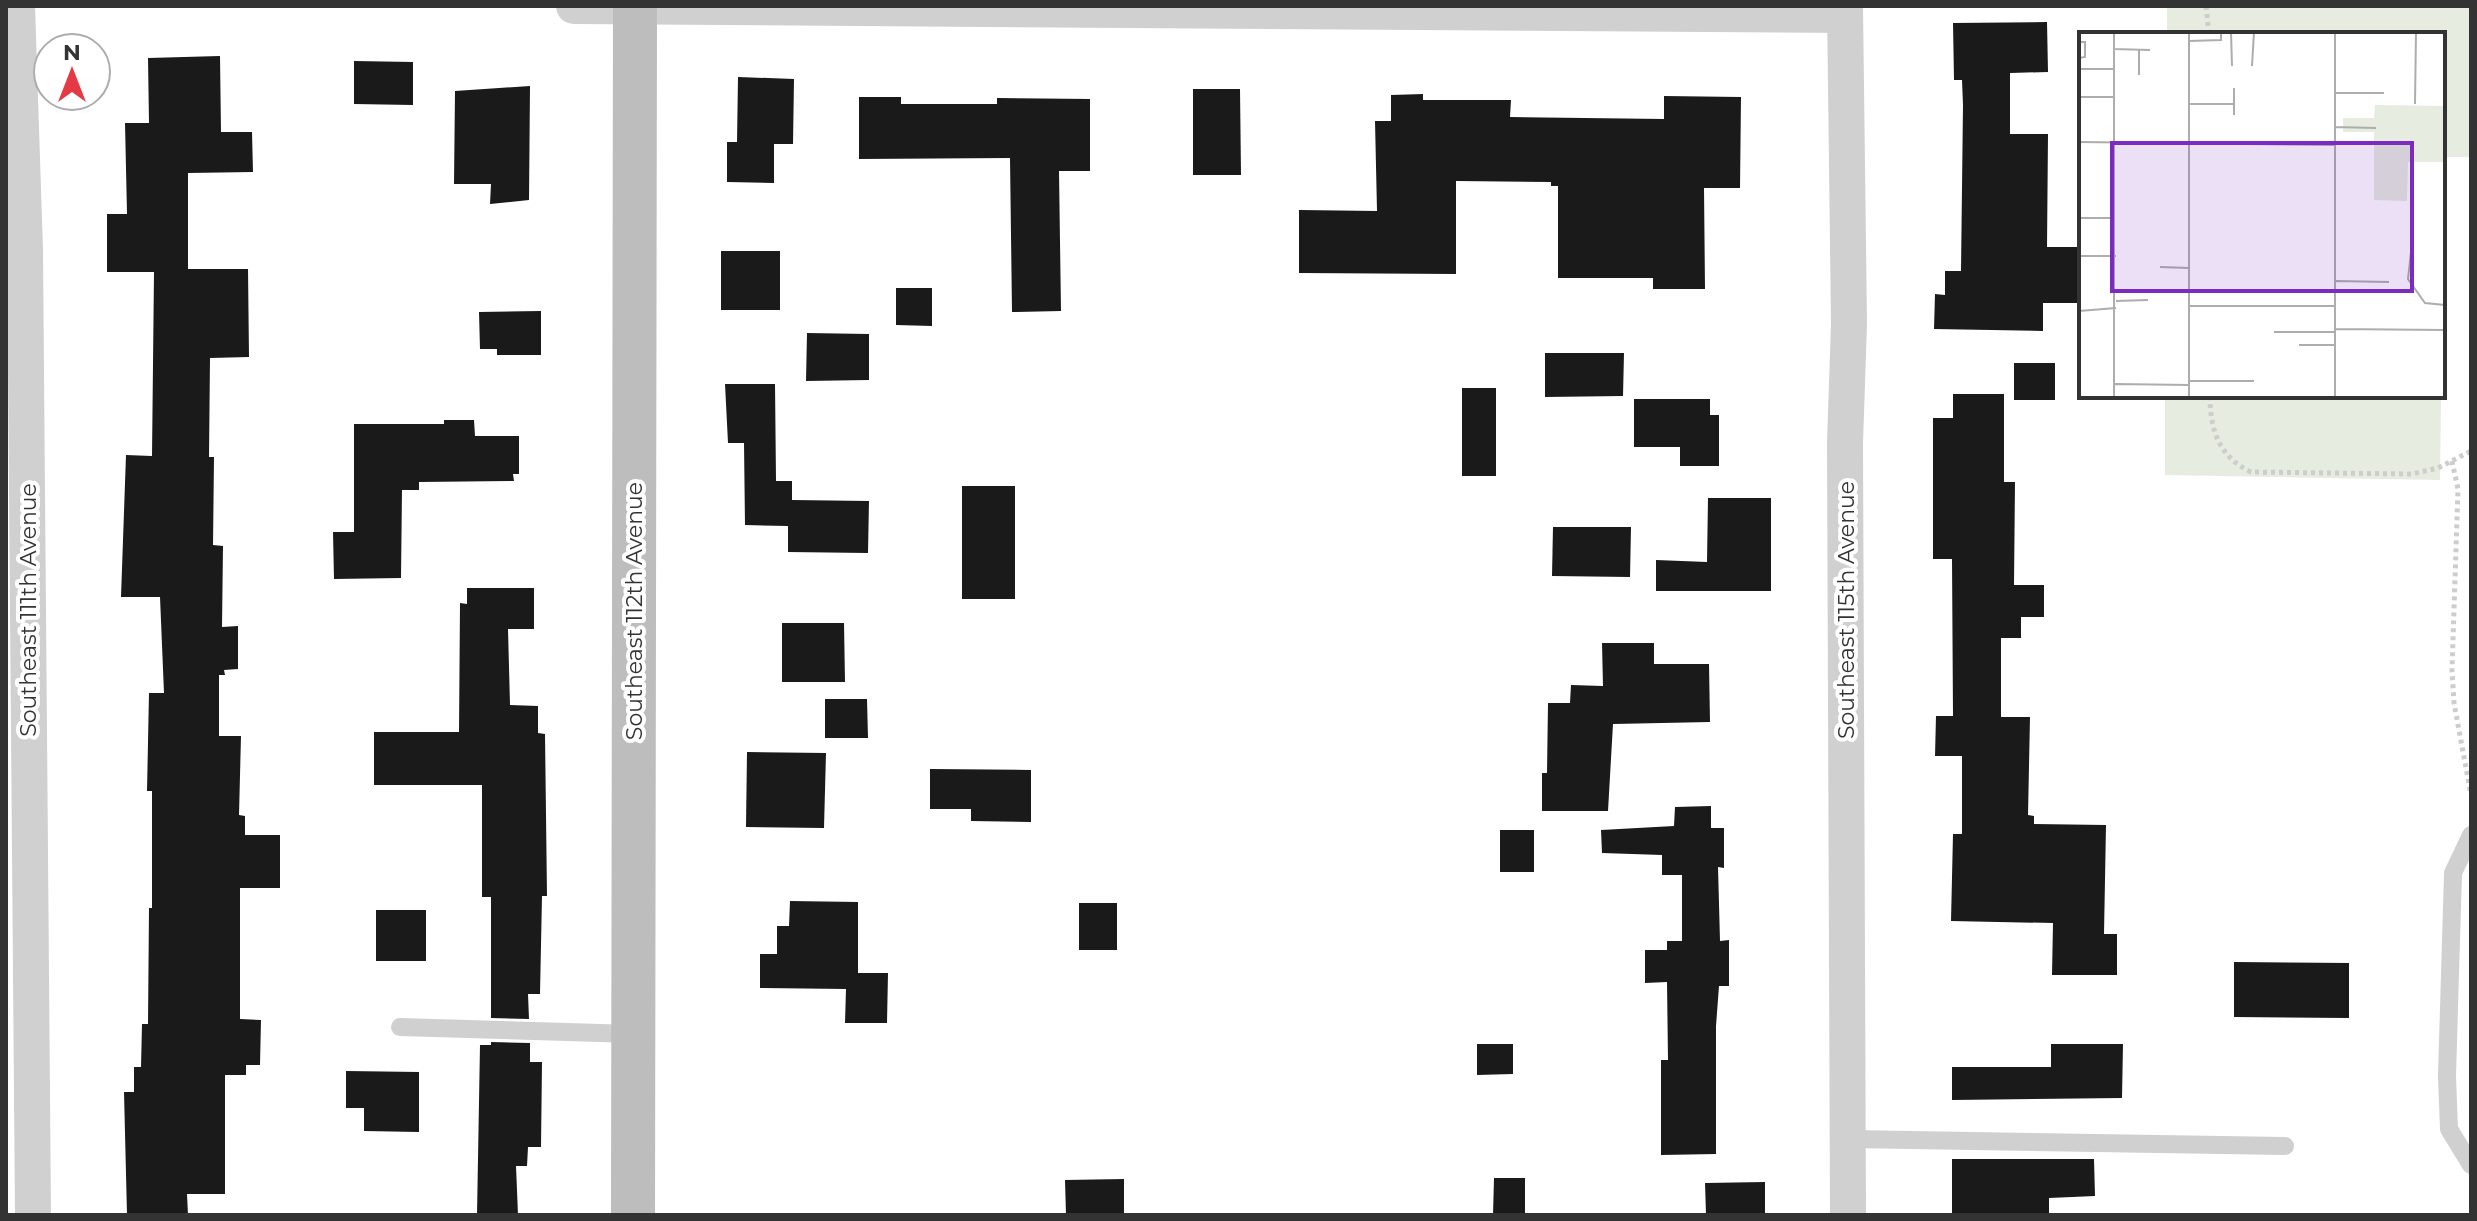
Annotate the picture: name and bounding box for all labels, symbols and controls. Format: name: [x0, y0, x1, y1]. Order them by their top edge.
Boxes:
north arrow: [32, 32, 112, 112]
inset map: [2079, 32, 2445, 398]
text: N: [63, 39, 81, 66]
street label: Southeast 115th Avenue: [1833, 481, 1860, 739]
street label: Southeast 112th Avenue: [621, 482, 648, 740]
street label: Southeast 111th Avenue: [15, 483, 42, 737]

